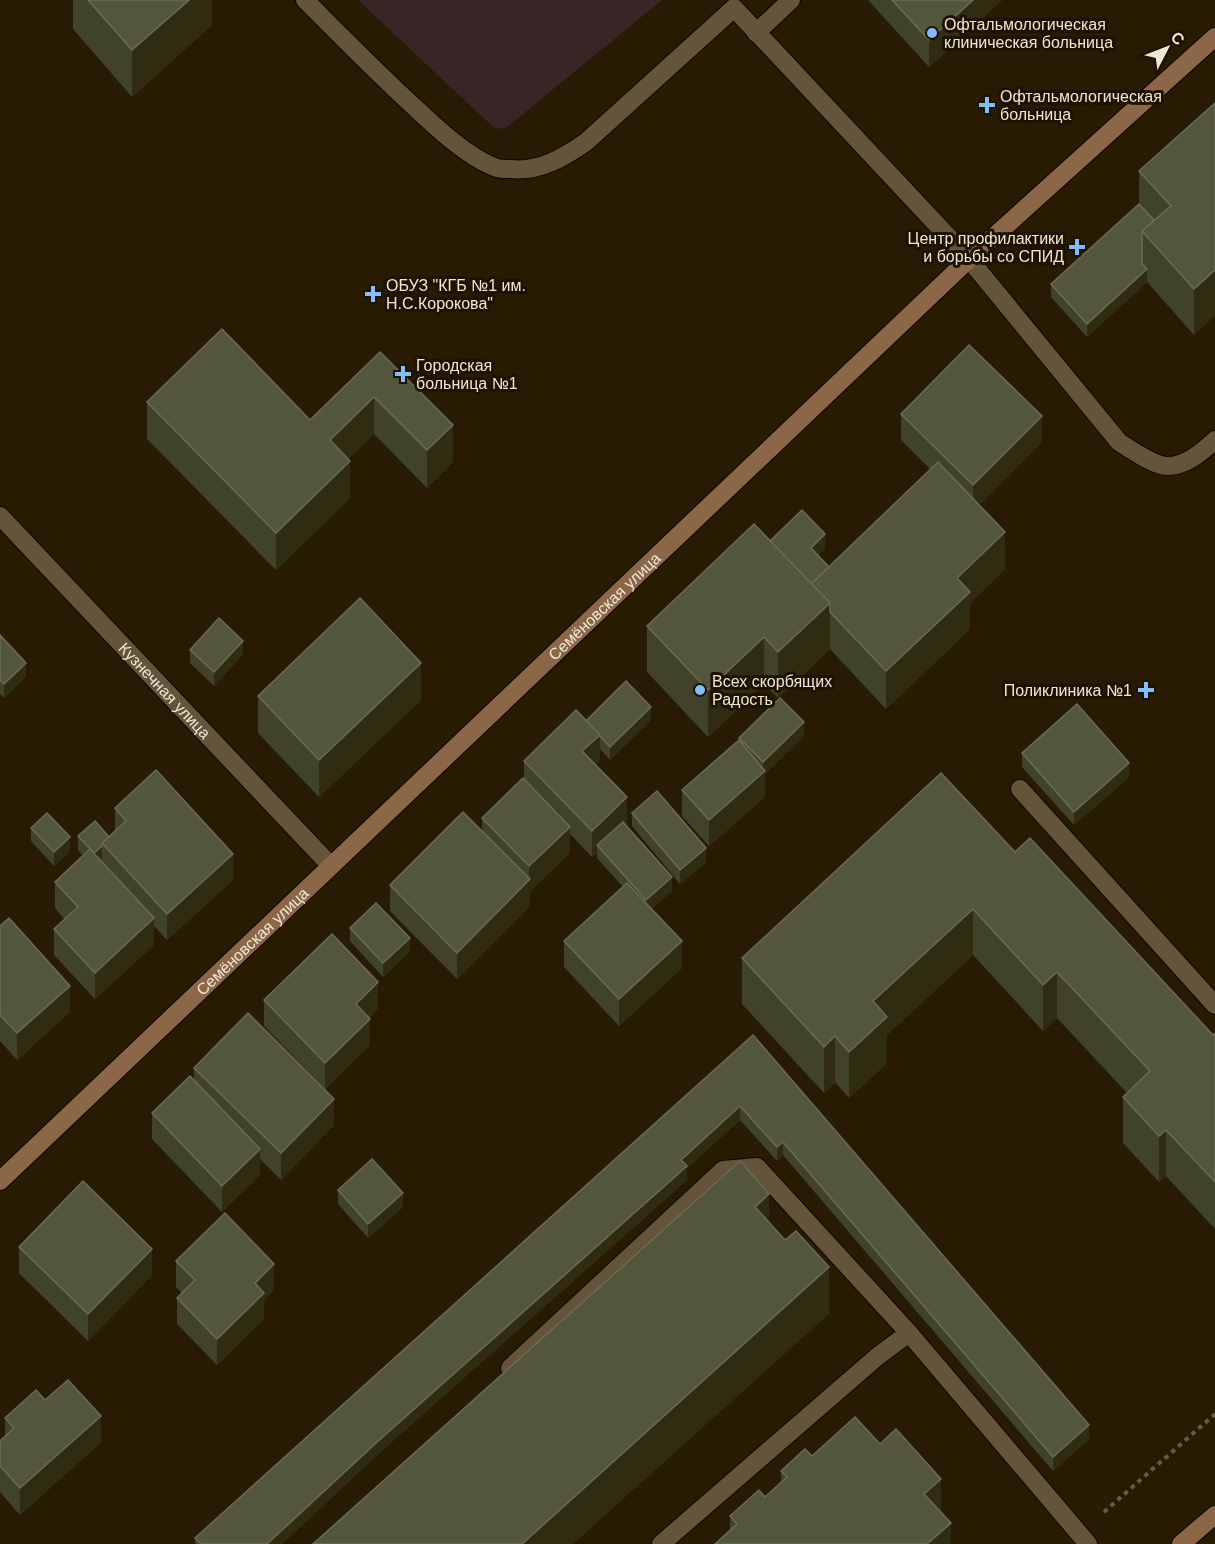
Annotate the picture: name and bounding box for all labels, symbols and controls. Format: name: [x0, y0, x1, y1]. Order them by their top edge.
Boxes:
place label: Офтальмологическая клиническая больница: [944, 16, 1113, 51]
north arrow: [1137, 18, 1197, 78]
marker: Офтальмологическая клиническая больница: [925, 26, 939, 40]
text: С: [1168, 28, 1188, 49]
place label: Офтальмологическая больница: [1000, 88, 1162, 123]
marker: Офтальмологическая больница: [978, 96, 996, 114]
place label: Центр профилактики и борьбы со СПИД: [908, 230, 1064, 265]
marker: Центр профилактики и борьбы со СПИД: [1068, 238, 1086, 256]
place label: ОБУЗ "КГБ №1 им. Н.С.Корокова": [386, 277, 526, 312]
marker: ОБУЗ "КГБ №1 им. Н.С.Корокова": [364, 285, 382, 303]
place label: Городская больница №1: [416, 357, 518, 392]
marker: Городская больница №1: [394, 365, 412, 383]
street label: Семёновская улица: [545, 549, 664, 664]
street label: Кузнечная улица: [115, 639, 214, 742]
place label: Всех скорбящих Радость: [712, 673, 832, 708]
marker: Поликлиника №1: [1137, 681, 1155, 699]
place label: Поликлиника №1: [1004, 682, 1132, 699]
marker: Всех скорбящих Радость: [693, 683, 707, 697]
street label: Семёновская улица: [193, 884, 312, 999]

